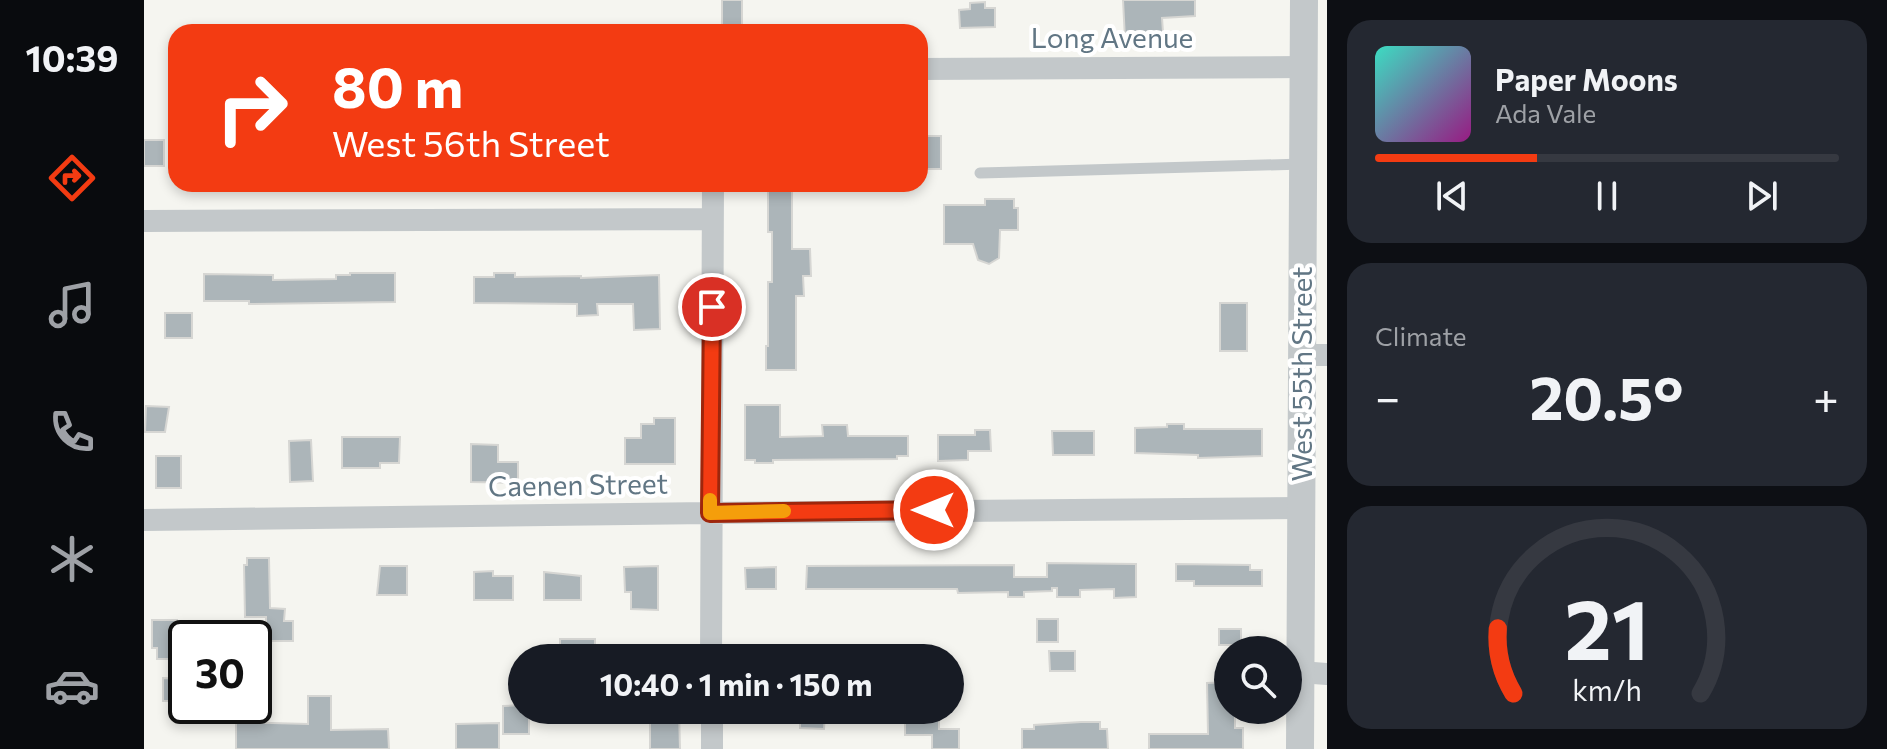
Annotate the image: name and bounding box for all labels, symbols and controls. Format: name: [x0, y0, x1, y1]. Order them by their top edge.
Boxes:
street label: Long Avenue: [1031, 20, 1193, 54]
text: 10:39: [26, 35, 118, 79]
text: 80 m: [332, 51, 463, 120]
icon: right: [200, 56, 304, 160]
text: Paper Moons: [1495, 60, 1678, 97]
text: Ada Vale: [1495, 97, 1596, 128]
text: West 56th Street: [332, 120, 610, 164]
icon: directions: [44, 150, 100, 206]
icon: previous: [1430, 174, 1474, 218]
icon: pause: [1585, 174, 1629, 218]
icon: next: [1740, 174, 1784, 218]
street label: West 55th Street: [1284, 266, 1318, 482]
pin: [678, 273, 746, 341]
icon: music: [44, 277, 100, 333]
icon: arrive: [690, 285, 734, 329]
text: Climate: [1375, 320, 1467, 351]
text: 20.5°: [1530, 359, 1684, 432]
text: −: [1375, 369, 1400, 423]
text: +: [1813, 369, 1839, 423]
icon: phone: [44, 404, 100, 460]
street label: Caenen Street: [488, 465, 668, 503]
position arrow: [892, 468, 976, 552]
icon: climate: [44, 531, 100, 587]
text: 21: [1565, 574, 1649, 676]
speed limit sign: 30: [168, 620, 272, 724]
map controls: [1214, 636, 1302, 724]
button: search: [1214, 636, 1302, 724]
icon: car: [44, 658, 100, 714]
text: 10:40 · 1 min · 150 m: [600, 665, 872, 702]
text: km/h: [1572, 672, 1642, 707]

